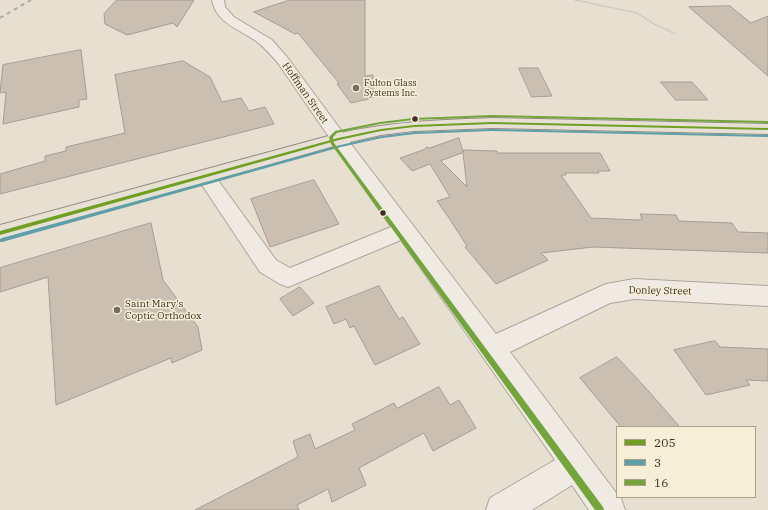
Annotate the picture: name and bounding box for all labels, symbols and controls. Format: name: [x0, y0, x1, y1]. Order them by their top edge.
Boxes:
street label: Hoffman Street: [279, 60, 331, 126]
place label: Fulton Glass Systems Inc.: [364, 78, 417, 99]
marker: Fulton Glass Systems Inc.: [351, 83, 361, 93]
unlabelled marker: [410, 114, 420, 124]
unlabelled marker: [378, 208, 388, 218]
street label: Donley Street: [628, 284, 692, 298]
place label: Saint Mary's Coptic Orthodox: [125, 298, 202, 322]
marker: Saint Mary's Coptic Orthodox: [112, 305, 122, 315]
legend: [616, 426, 756, 498]
text: 205: [654, 435, 676, 450]
text: 3: [654, 455, 661, 470]
text: 16: [654, 475, 668, 490]

